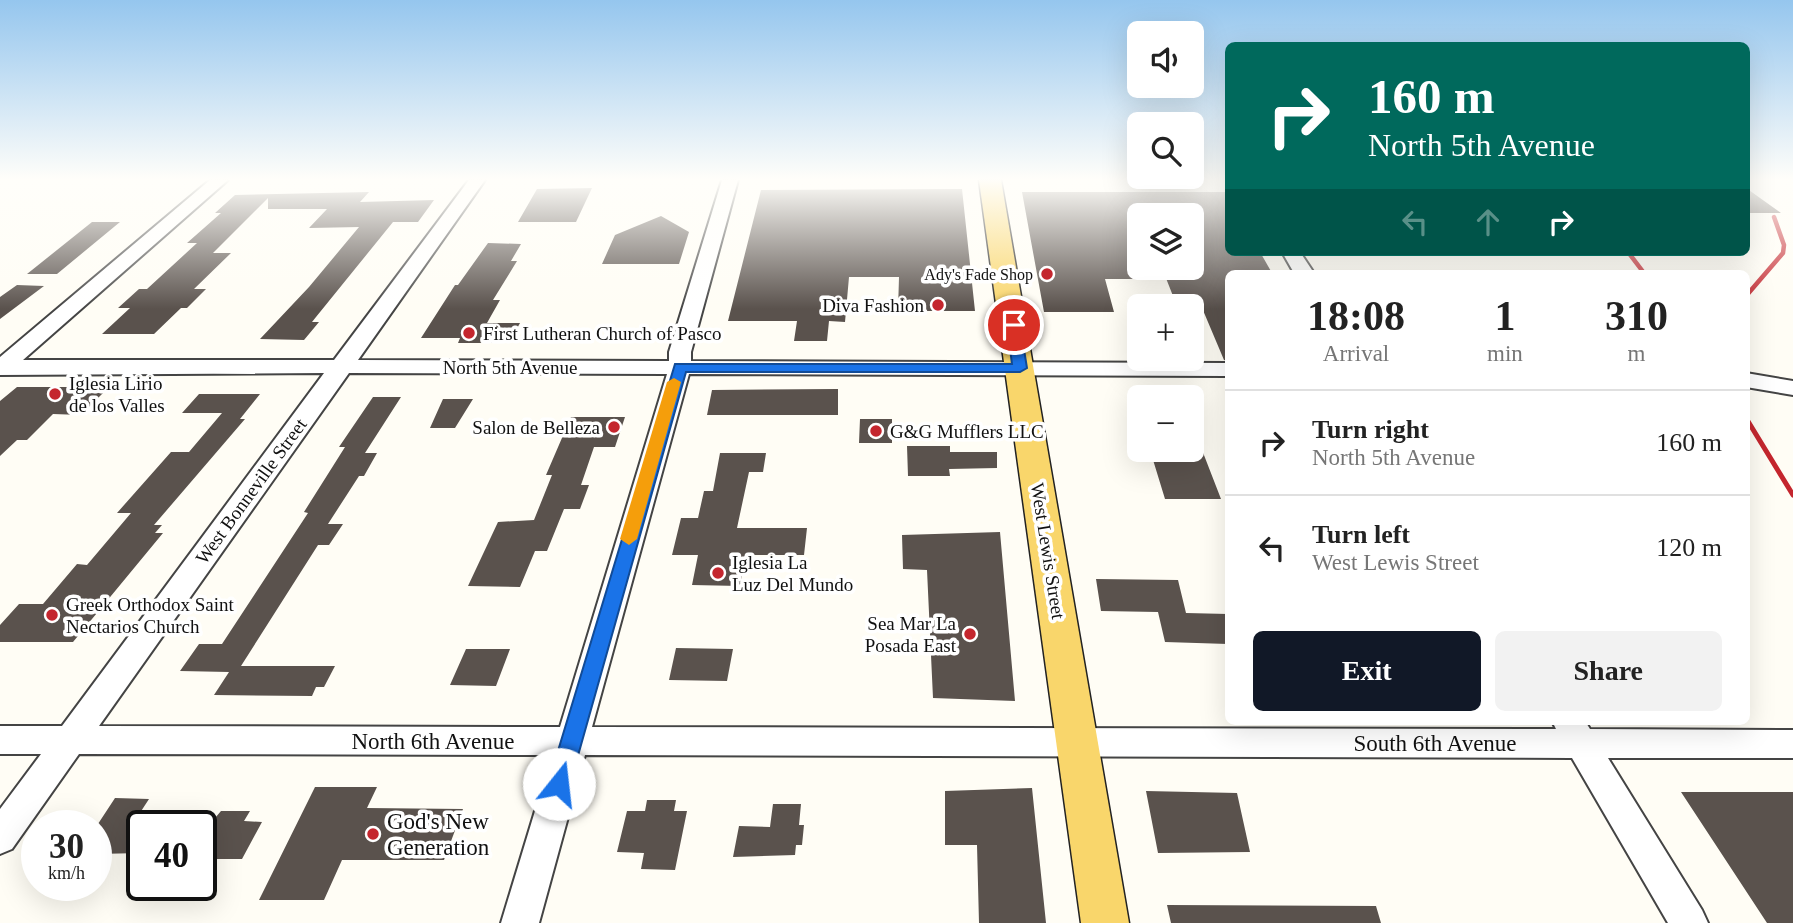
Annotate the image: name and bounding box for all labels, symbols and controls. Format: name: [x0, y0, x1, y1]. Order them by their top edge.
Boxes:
map controls: [1127, 21, 1204, 462]
button: sound: [1127, 21, 1204, 98]
text: 160 m: [1368, 69, 1495, 124]
icon: right: [1253, 70, 1344, 161]
button: search: [1127, 112, 1204, 189]
text: North 5th Avenue: [1368, 127, 1595, 163]
button: layers: [1127, 203, 1204, 280]
icon: left: [1396, 203, 1434, 241]
icon: ahead: [1469, 203, 1507, 241]
icon: right: [1542, 203, 1580, 241]
place label: Ady's Fade Shop: [924, 266, 1033, 284]
marker: Ady's Fade Shop: [1039, 266, 1055, 282]
text: 18:08: [1307, 293, 1405, 339]
text: 1: [1494, 293, 1515, 339]
text: 310: [1605, 293, 1668, 339]
button: +: [1127, 294, 1204, 371]
place label: Diva Fashion: [822, 295, 924, 316]
pin: [984, 295, 1044, 355]
marker: Diva Fashion: [930, 297, 946, 313]
icon: arrive: [995, 306, 1033, 344]
place label: First Lutheran Church of Pasco: [483, 323, 722, 344]
marker: First Lutheran Church of Pasco: [461, 325, 477, 341]
text: Arrival: [1323, 341, 1389, 366]
text: min: [1487, 341, 1523, 366]
text: m: [1627, 341, 1645, 366]
street label: North 5th Avenue: [443, 357, 577, 378]
place label: Iglesia Lirio de los Valles: [69, 373, 165, 416]
button: −: [1127, 385, 1204, 462]
marker: Iglesia Lirio de los Valles: [47, 386, 63, 402]
street label: West Bonneville Street: [191, 414, 311, 568]
text: Turn right: [1312, 415, 1429, 444]
place label: Salon de Belleza: [472, 417, 601, 438]
marker: Salon de Belleza: [606, 419, 622, 435]
place label: G&G Mufflers LLC: [890, 421, 1044, 442]
marker: G&G Mufflers LLC: [868, 423, 884, 439]
icon: right: [1253, 424, 1291, 462]
text: 160 m: [1656, 428, 1722, 457]
text: North 5th Avenue: [1312, 445, 1475, 470]
street label: West Lewis Street: [1027, 481, 1069, 621]
text: Turn left: [1312, 520, 1410, 549]
icon: left: [1253, 529, 1291, 567]
text: 120 m: [1656, 533, 1722, 562]
text: West Lewis Street: [1312, 550, 1479, 575]
place label: Iglesia La Luz Del Mundo: [732, 552, 853, 595]
marker: Iglesia La Luz Del Mundo: [710, 565, 726, 581]
place label: Greek Orthodox Saint Nectarios Church: [66, 594, 235, 637]
marker: Greek Orthodox Saint Nectarios Church: [44, 607, 60, 623]
place label: Sea Mar La Posada East: [865, 613, 957, 656]
marker: Sea Mar La Posada East: [962, 626, 978, 642]
button: Exit: [1253, 631, 1481, 711]
button: Share: [1495, 631, 1722, 711]
street label: North 6th Avenue: [351, 729, 515, 754]
street label: South 6th Avenue: [1353, 731, 1517, 756]
position arrow: [522, 747, 596, 821]
place label: God's New Generation: [387, 809, 490, 860]
speed limit sign: 40: [126, 810, 217, 901]
marker: God's New Generation: [365, 826, 381, 842]
text: 30: [49, 827, 84, 866]
text: km/h: [48, 863, 85, 883]

